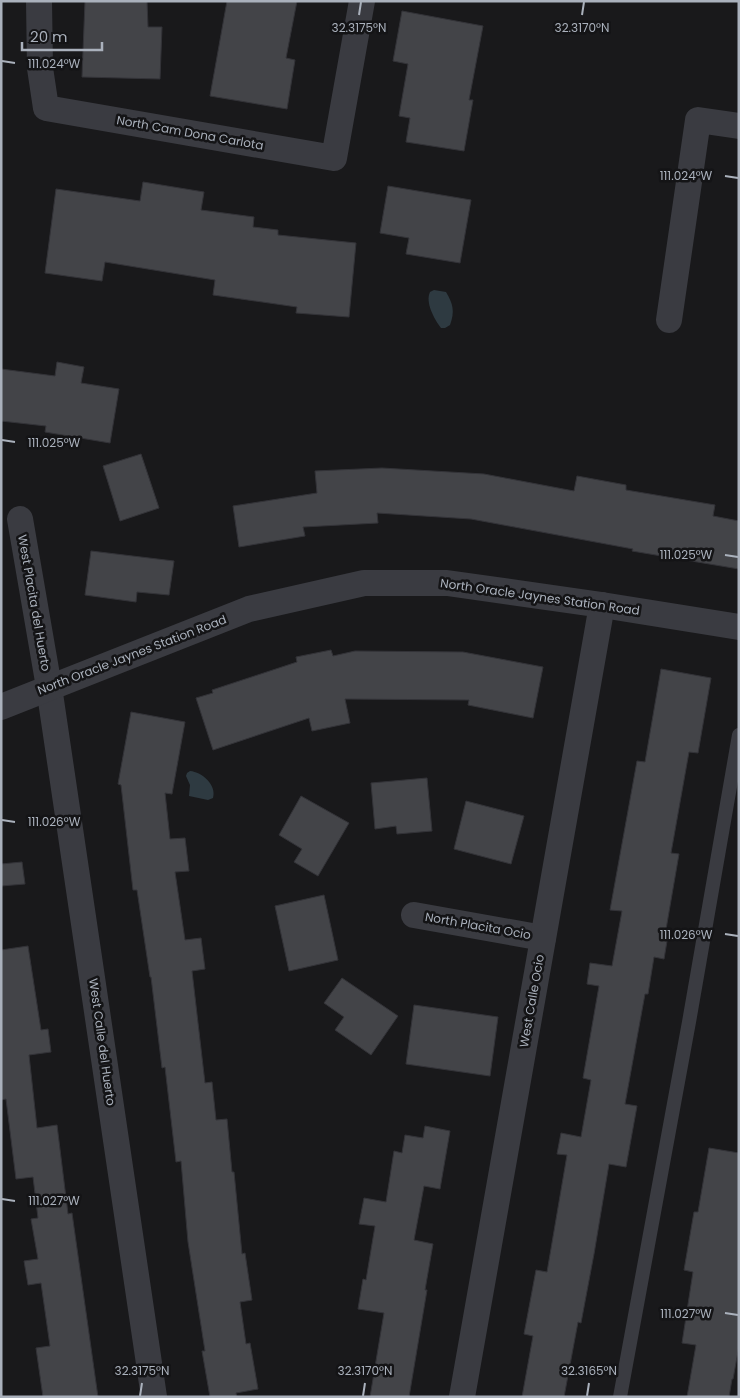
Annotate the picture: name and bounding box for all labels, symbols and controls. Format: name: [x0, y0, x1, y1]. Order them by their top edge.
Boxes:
text: 32.3175°N: [332, 19, 386, 36]
text: 32.3170°N: [555, 19, 609, 36]
scale bar: [22, 20, 102, 52]
text: 20 m: [30, 26, 68, 47]
text: 111.024°W: [28, 55, 81, 72]
street label: North Cam Dona Carlota: [115, 111, 265, 154]
text: 111.024°W: [660, 167, 713, 184]
text: 111.025°W: [28, 434, 81, 451]
street label: West Placita del Huerto: [14, 533, 55, 673]
text: 111.025°W: [660, 546, 713, 563]
street label: North Oracle Jaynes Station Road: [439, 574, 641, 619]
street label: North Oracle Jaynes Station Road: [35, 611, 229, 699]
text: 111.026°W: [28, 813, 81, 830]
street label: North Placita Ocio: [424, 908, 533, 943]
text: 111.026°W: [660, 926, 713, 943]
street label: West Calle Ocio: [515, 953, 548, 1049]
street label: West Calle del Huerto: [85, 977, 120, 1107]
text: 111.027°W: [28, 1192, 80, 1209]
text: 111.027°W: [660, 1305, 712, 1322]
text: 32.3175°N: [115, 1362, 169, 1379]
text: 32.3170°N: [338, 1362, 392, 1379]
text: 32.3165°N: [561, 1362, 617, 1379]

